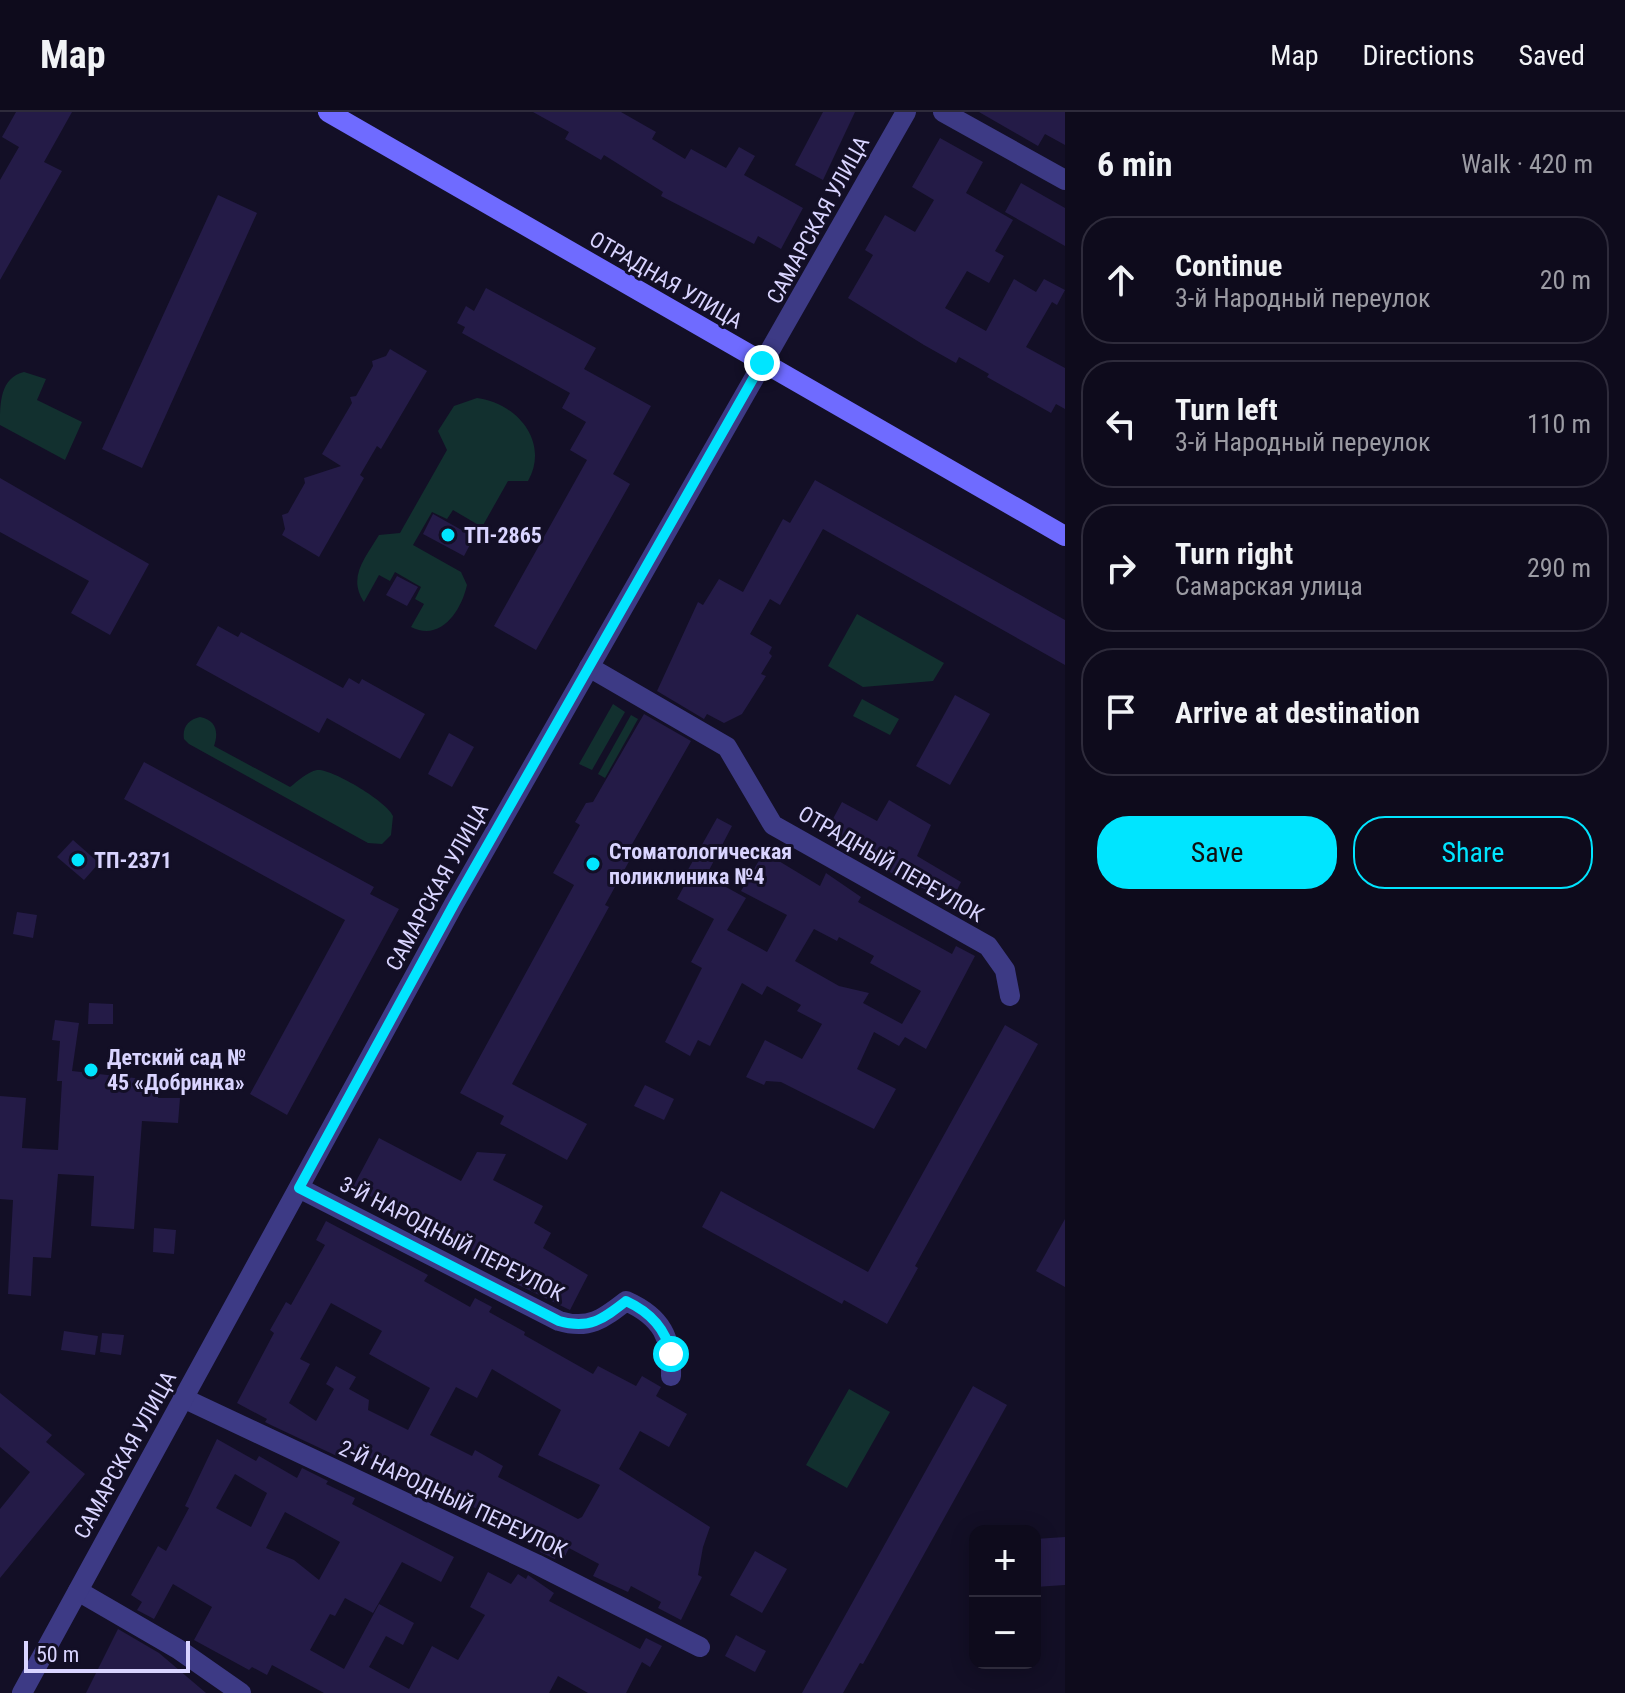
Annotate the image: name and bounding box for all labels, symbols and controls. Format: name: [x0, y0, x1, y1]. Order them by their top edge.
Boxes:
text: Map: [40, 33, 106, 77]
text: Map: [1270, 39, 1319, 72]
text: Directions: [1363, 39, 1474, 72]
text: Saved: [1518, 39, 1585, 72]
street label: САМАРСКАЯ УЛИЦА: [762, 132, 875, 308]
text: 6 min: [1097, 144, 1173, 184]
text: Walk · 420 m: [1461, 149, 1593, 179]
street label: ОТРАДНАЯ УЛИЦА: [585, 226, 747, 334]
text: Continue: [1175, 248, 1282, 283]
icon: ahead: [1099, 258, 1143, 302]
text: 20 m: [1540, 265, 1591, 295]
text: 3-й Народный переулок: [1175, 283, 1430, 313]
route end: [744, 345, 780, 381]
text: Turn left: [1175, 392, 1278, 427]
icon: left: [1099, 402, 1143, 446]
text: 110 m: [1527, 409, 1591, 439]
text: 3-й Народный переулок: [1175, 427, 1430, 457]
place label: ТП-2865: [464, 523, 542, 548]
marker: ТП-2865: [439, 526, 457, 544]
text: Turn right: [1175, 536, 1293, 571]
icon: right: [1099, 546, 1143, 590]
text: 290 m: [1527, 553, 1591, 583]
text: Самарская улица: [1175, 571, 1363, 601]
icon: arrive: [1099, 690, 1143, 734]
text: Arrive at destination: [1175, 695, 1420, 730]
street label: САМАРСКАЯ УЛИЦА: [381, 799, 494, 975]
street label: ОТРАДНЫЙ ПЕРЕУЛОК: [794, 801, 989, 928]
button: Save: [1097, 816, 1337, 889]
button: Share: [1353, 816, 1593, 889]
place label: Стоматологическая поликлиника №4: [609, 839, 792, 889]
place label: ТП-2371: [94, 848, 172, 873]
marker: ТП-2371: [69, 851, 87, 869]
marker: Стоматологическая поликлиника №4: [584, 855, 602, 873]
place label: Детский сад № 45 «Добринка»: [107, 1045, 247, 1095]
marker: Детский сад № 45 «Добринка»: [82, 1061, 100, 1079]
street label: 3-Й НАРОДНЫЙ ПЕРЕУЛОК: [336, 1171, 569, 1307]
route start: [653, 1336, 689, 1372]
street label: САМАРСКАЯ УЛИЦА: [69, 1367, 182, 1543]
street label: 2-Й НАРОДНЫЙ ПЕРЕУЛОК: [335, 1435, 571, 1563]
map controls: [969, 1525, 1041, 1669]
button: +: [969, 1525, 1041, 1597]
button: −: [969, 1597, 1041, 1669]
scale bar: [24, 1637, 190, 1673]
text: 50 m: [36, 1642, 79, 1667]

